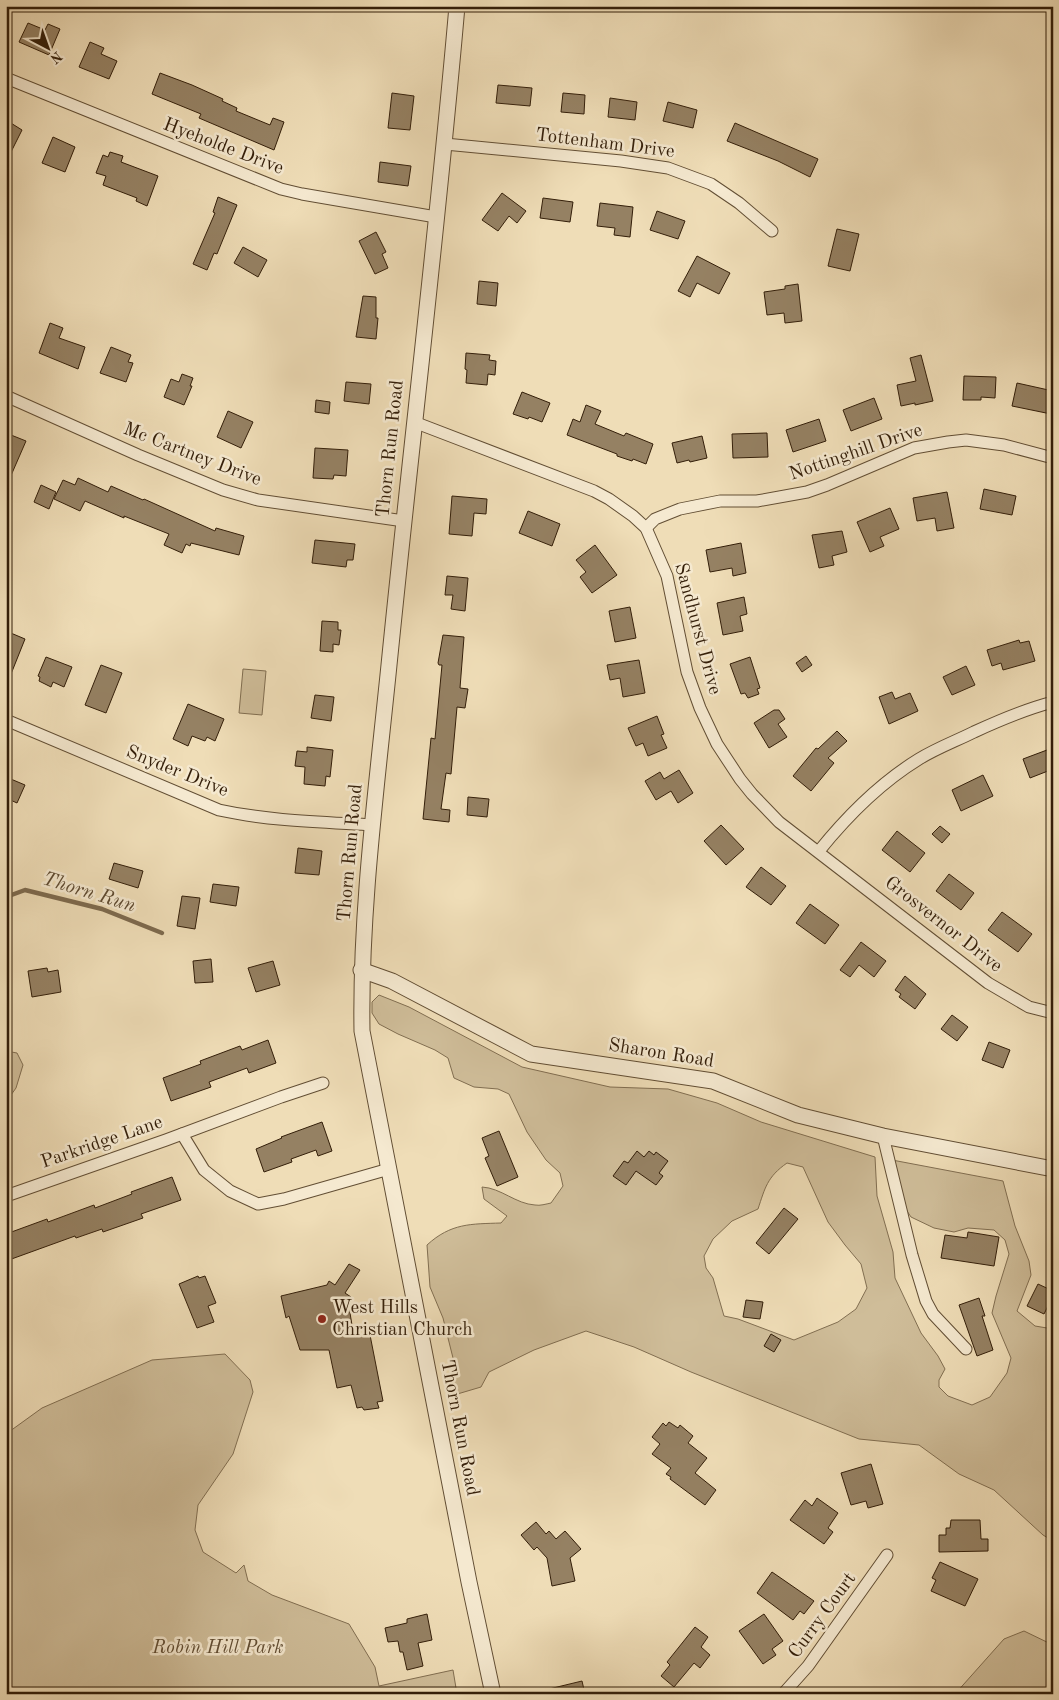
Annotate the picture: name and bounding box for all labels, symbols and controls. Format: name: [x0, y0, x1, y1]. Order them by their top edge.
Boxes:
north arrow: [22, 22, 72, 72]
text: N: [47, 48, 65, 66]
street label: Hyeholde Drive: [160, 115, 286, 179]
street label: Tottenham Drive: [534, 126, 676, 162]
street label: Thorn Run Road: [374, 379, 408, 519]
street label: Mc Cartney Drive: [120, 420, 264, 490]
street label: Nottinghill Drive: [787, 421, 925, 485]
street label: Sandhurst Drive: [670, 561, 724, 697]
street label: Snyder Drive: [123, 743, 231, 801]
street label: Thorn Run Road: [336, 783, 367, 923]
water label: Thorn Run: [40, 869, 138, 917]
street label: Grosvernor Drive: [881, 873, 1005, 977]
street label: Sharon Road: [607, 1036, 715, 1072]
street label: Parkridge Lane: [39, 1113, 165, 1173]
place label: West Hills Christian Church: [332, 1299, 473, 1340]
marker: West Hills Christian Church: [316, 1313, 328, 1325]
street label: Thorn Run Road: [436, 1358, 482, 1498]
street label: Curry Court: [786, 1570, 860, 1662]
park label: Robin Hill Park: [151, 1639, 284, 1658]

